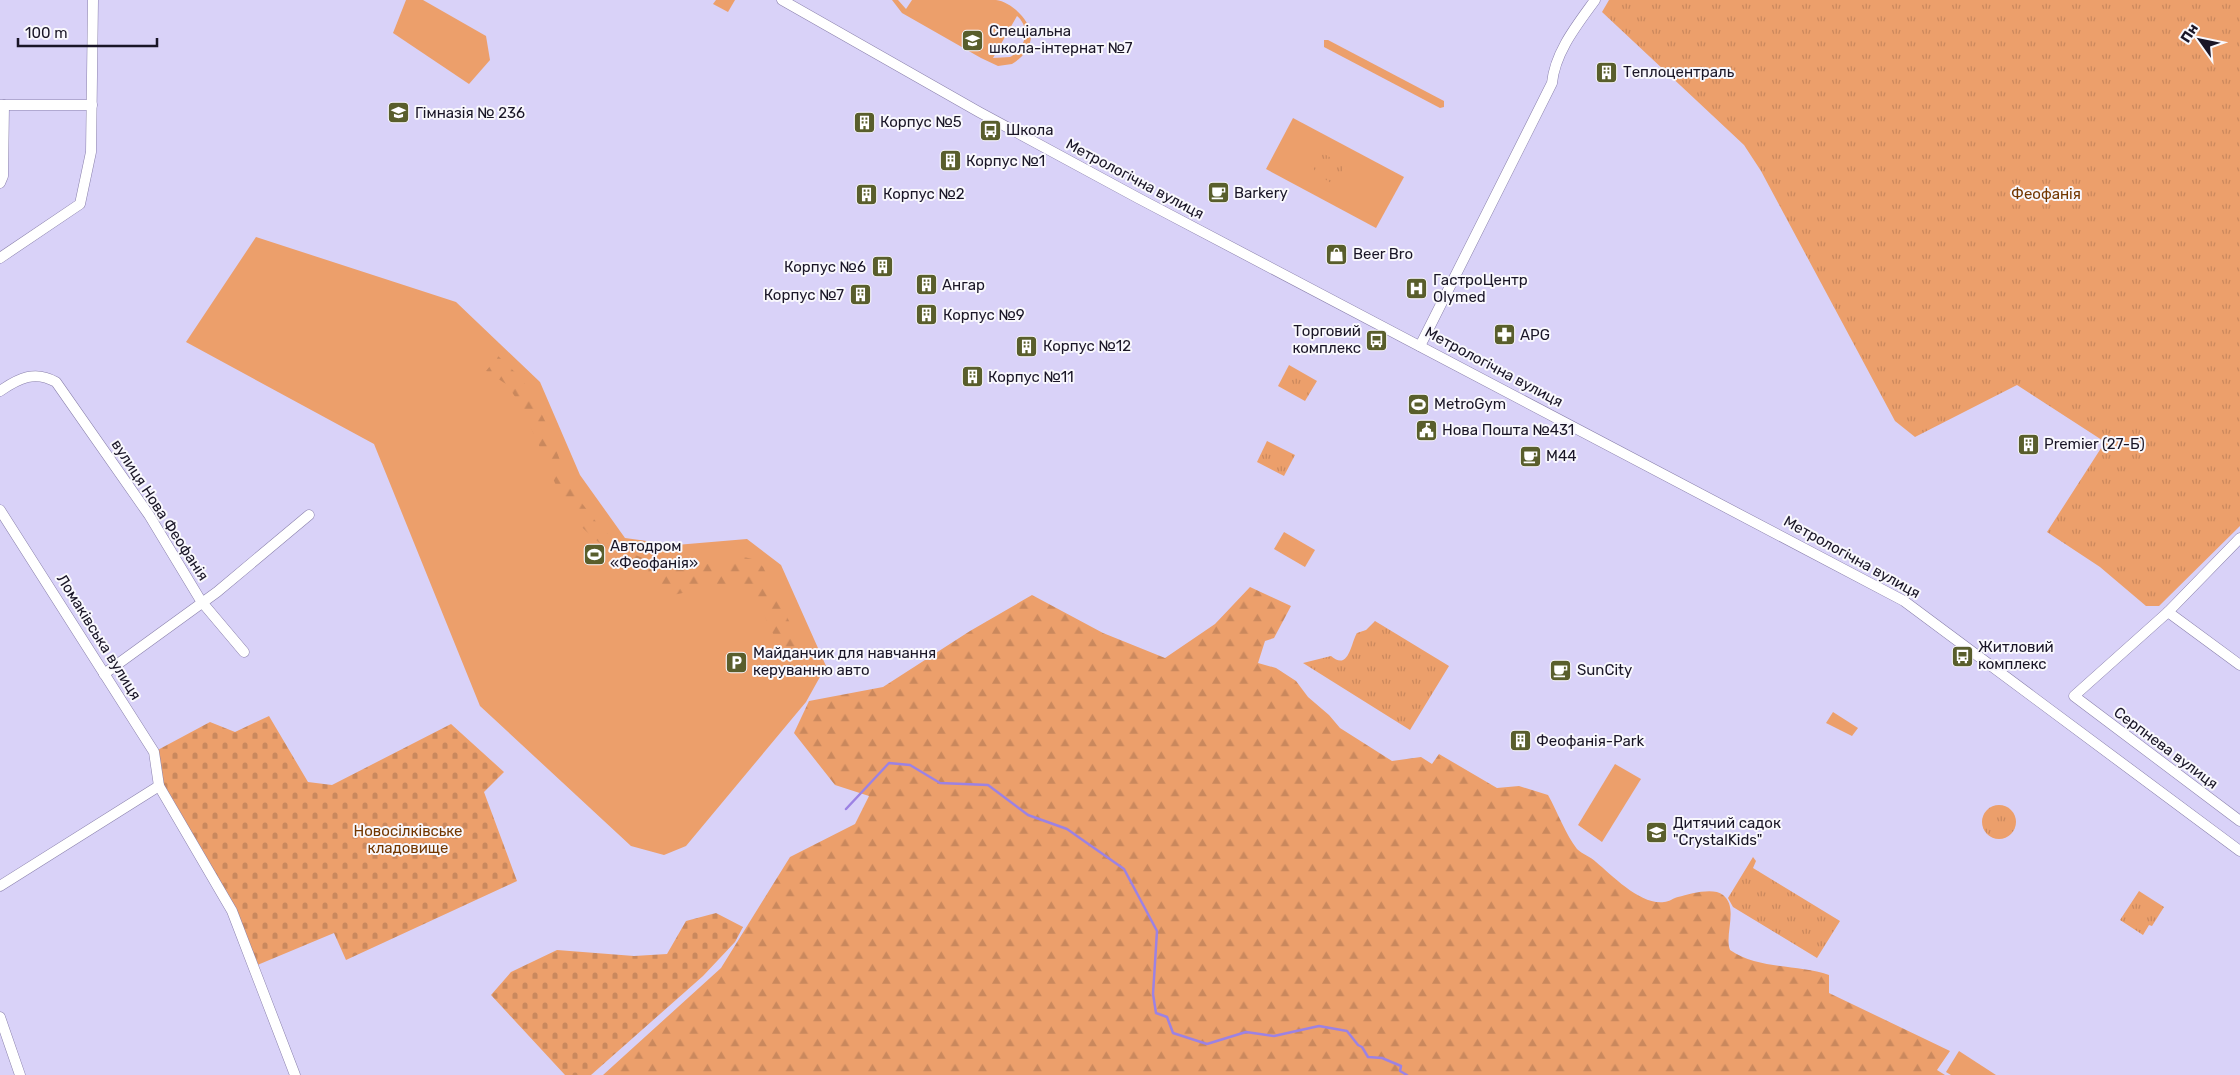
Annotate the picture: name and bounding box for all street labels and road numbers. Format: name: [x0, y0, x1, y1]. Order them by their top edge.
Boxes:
street label: Метрологічна вулиця: [1063, 135, 1207, 223]
street label: Метрологічна вулиця: [1422, 323, 1566, 411]
street label: вулиця Нова Феофанія: [108, 436, 212, 584]
street label: Метрологічна вулиця: [1780, 512, 1924, 602]
street label: Ломаківська вулиця: [53, 571, 145, 703]
street label: Серпнева вулиця: [2110, 703, 2222, 793]

